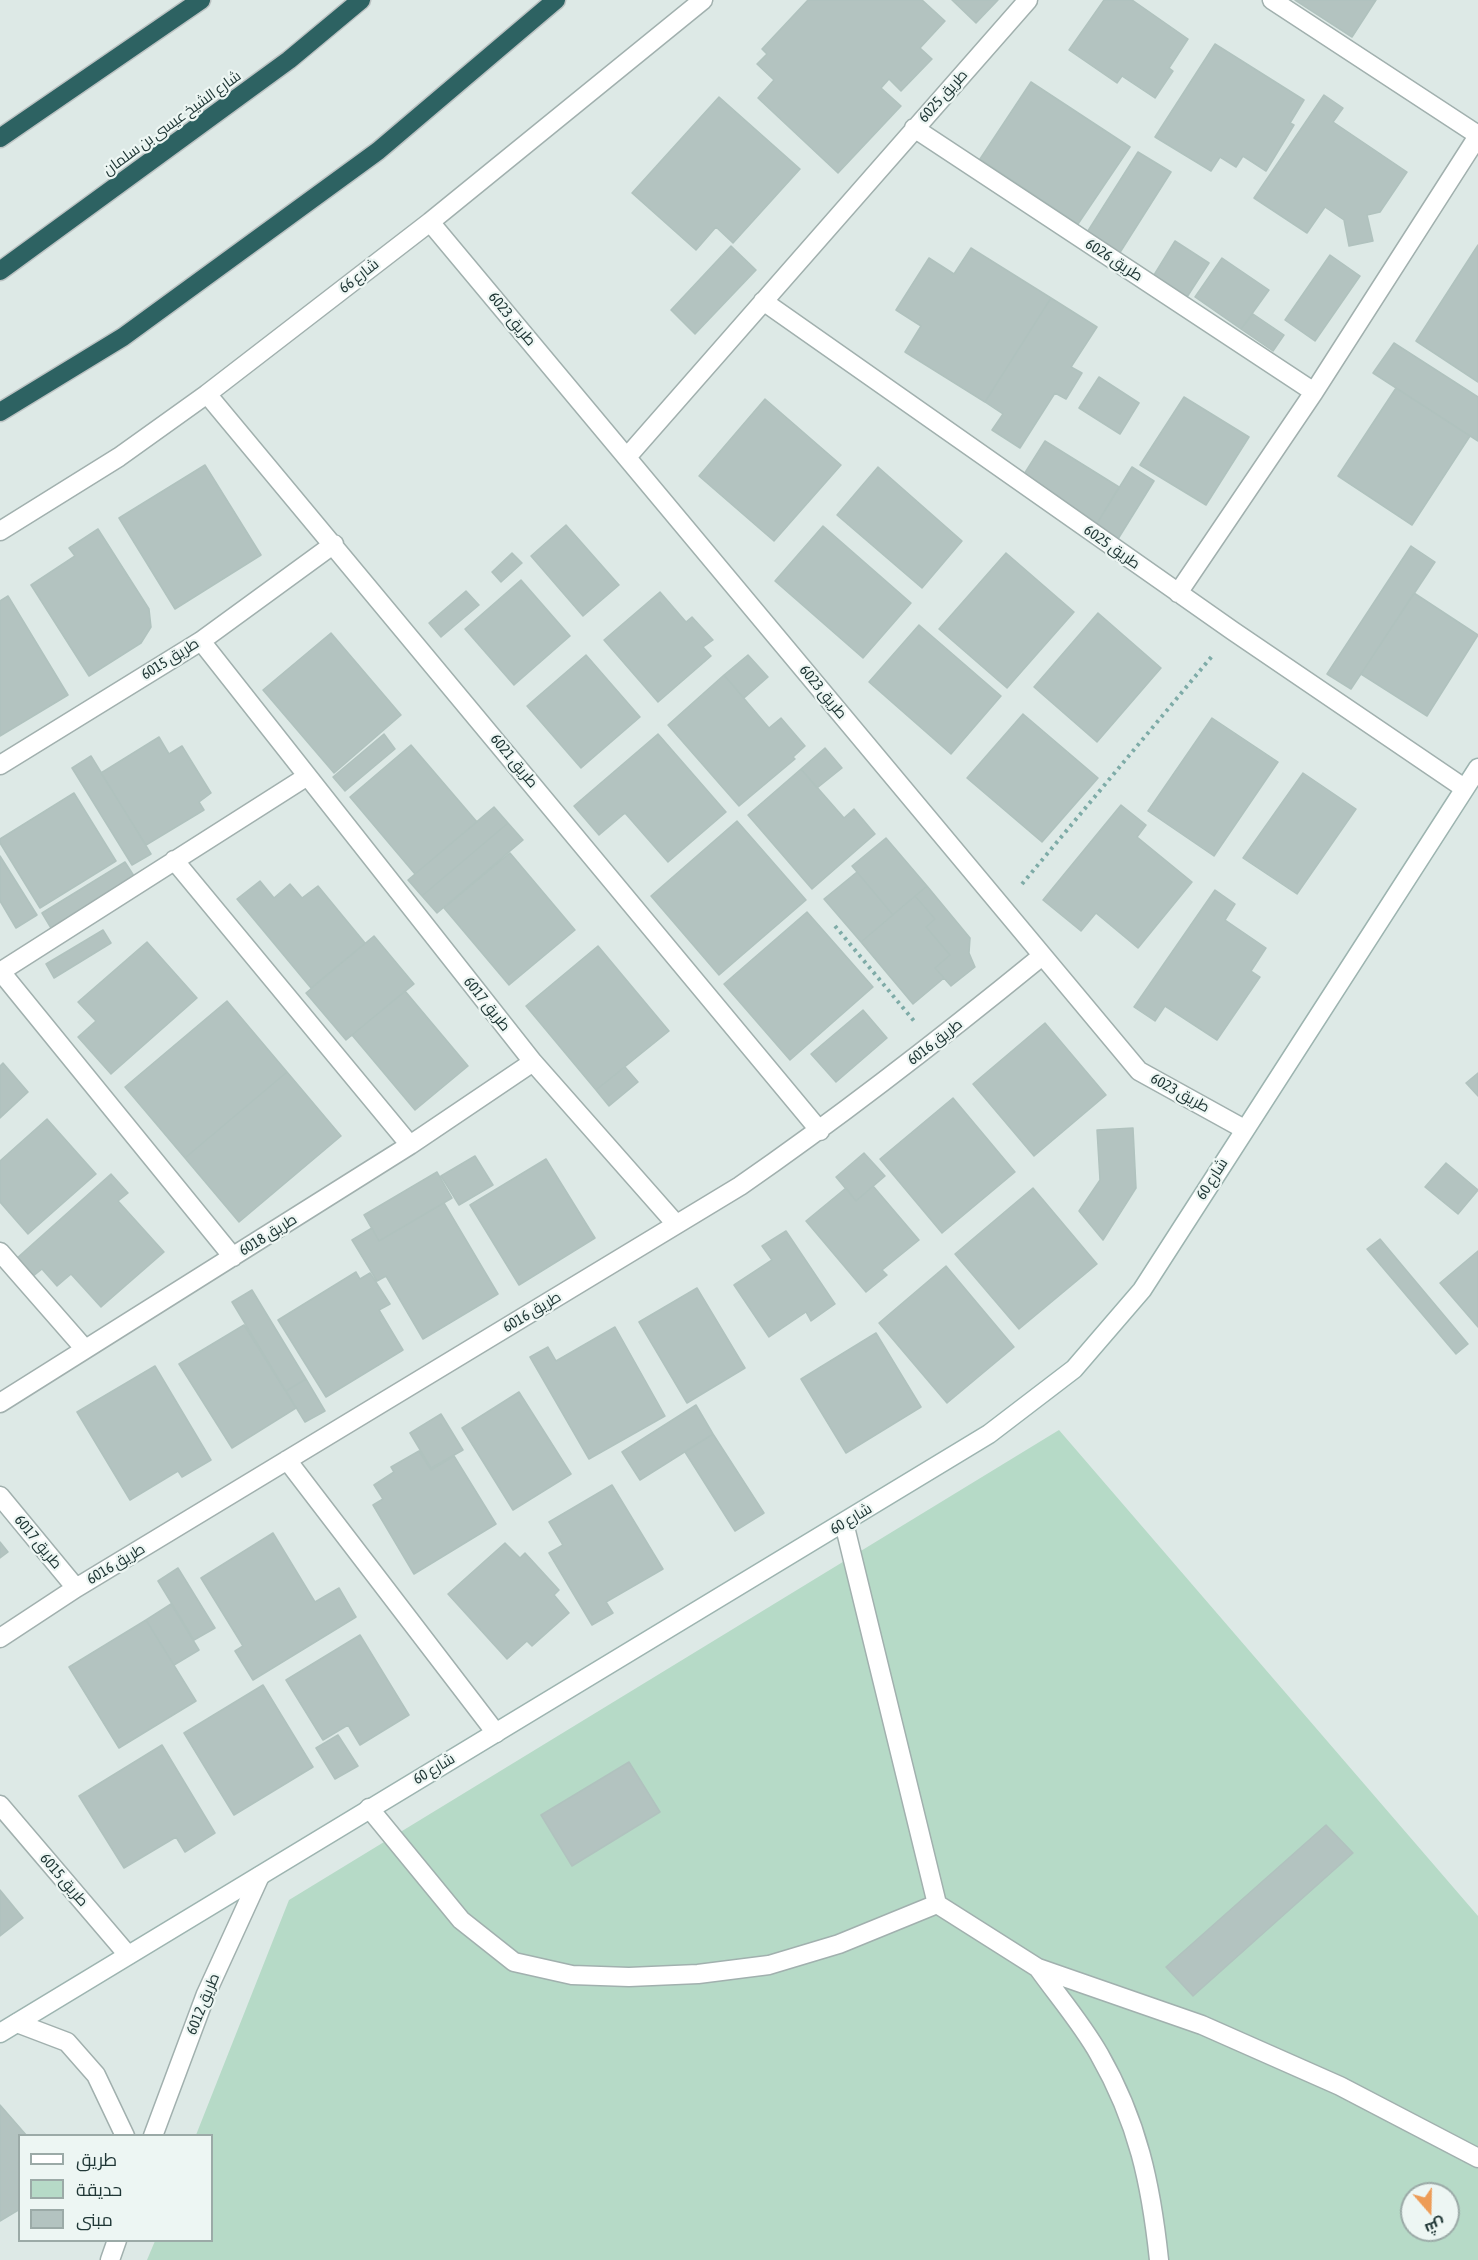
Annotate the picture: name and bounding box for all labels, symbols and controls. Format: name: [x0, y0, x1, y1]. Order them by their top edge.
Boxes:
street label: طريق 6025: [915, 66, 971, 126]
street label: شارع الشيخ عيسى بن سلمان: [99, 67, 245, 179]
street label: طريق 6026: [1082, 235, 1146, 285]
street label: شارع 66: [336, 255, 382, 297]
street label: طريق 6023: [484, 288, 540, 350]
street label: طريق 6025: [1080, 521, 1144, 573]
street label: طريق 6015: [138, 634, 202, 684]
street label: طريق 6023: [795, 661, 851, 723]
street label: طريق 6021: [486, 730, 542, 792]
street label: طريق 6017: [460, 973, 514, 1035]
street label: طريق 6016: [904, 1015, 966, 1069]
street label: طريق 6023: [1147, 1069, 1213, 1117]
street label: شارع 60: [1192, 1155, 1232, 1203]
street label: طريق 6018: [236, 1210, 300, 1260]
street label: طريق 6016: [500, 1288, 564, 1336]
street label: شارع 60: [827, 1500, 875, 1538]
street label: طريق 6017: [10, 1511, 66, 1573]
street label: طريق 6016: [84, 1540, 148, 1588]
street label: شارع 60: [410, 1750, 458, 1788]
street label: طريق 6015: [36, 1850, 92, 1910]
street label: طريق 6012: [183, 1971, 223, 2037]
legend: [18, 2134, 213, 2242]
text: طريق: [76, 2149, 117, 2170]
text: حديقة: [76, 2179, 122, 2200]
north arrow: [1400, 2182, 1460, 2242]
text: مبنى: [76, 2209, 113, 2230]
text: ش: [1423, 2215, 1448, 2239]

